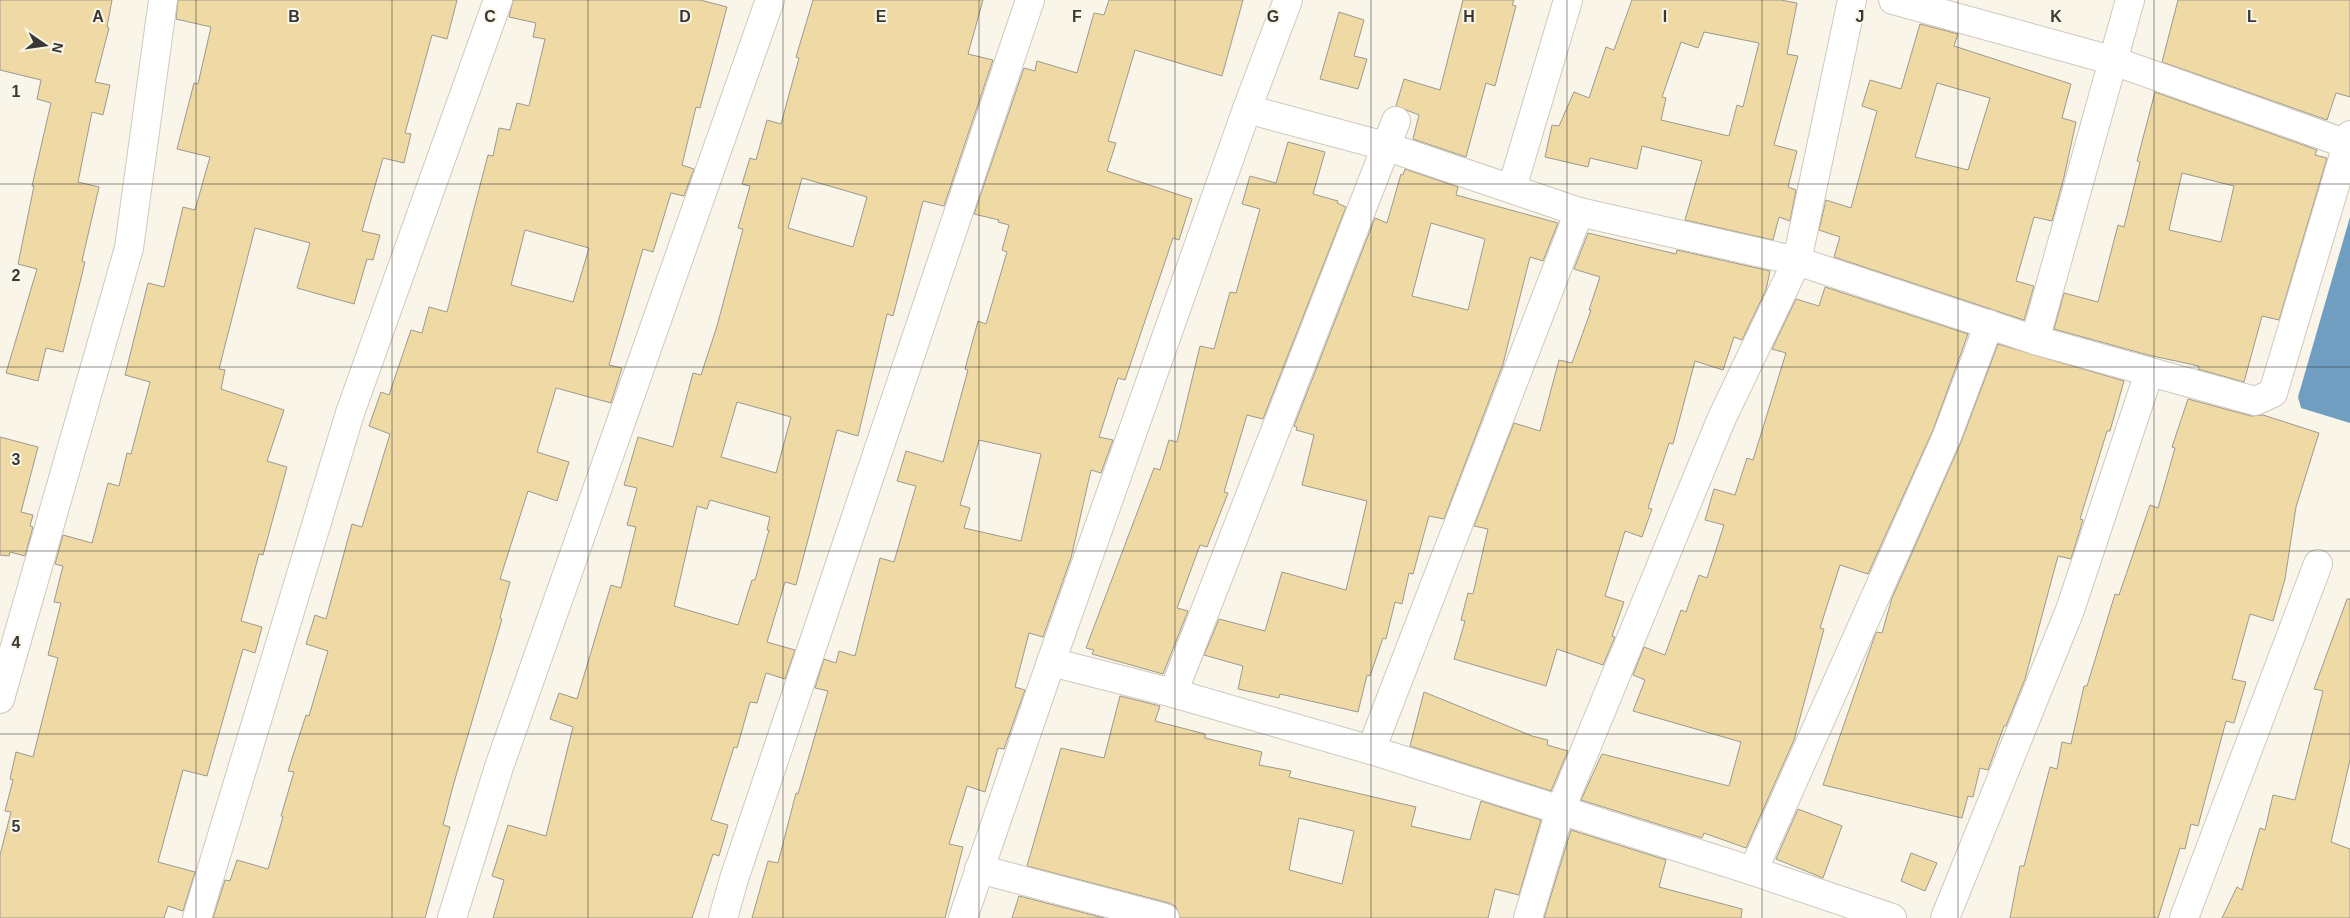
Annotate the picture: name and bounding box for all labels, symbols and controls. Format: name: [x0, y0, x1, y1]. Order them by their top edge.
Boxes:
text: A: [92, 8, 104, 25]
text: B: [288, 8, 300, 25]
text: C: [484, 8, 496, 25]
text: D: [679, 8, 691, 25]
text: E: [876, 8, 887, 25]
text: F: [1072, 8, 1082, 25]
text: G: [1267, 8, 1279, 25]
text: H: [1463, 8, 1475, 25]
text: I: [1663, 8, 1667, 25]
text: J: [1856, 8, 1864, 25]
text: K: [2050, 8, 2062, 25]
text: L: [2247, 8, 2257, 25]
north arrow: [20, 20, 70, 70]
text: N: [49, 41, 67, 55]
text: 1: [12, 83, 21, 100]
text: 2: [12, 267, 21, 284]
text: 3: [12, 451, 21, 468]
text: 4: [12, 634, 21, 651]
text: 5: [12, 818, 21, 835]

